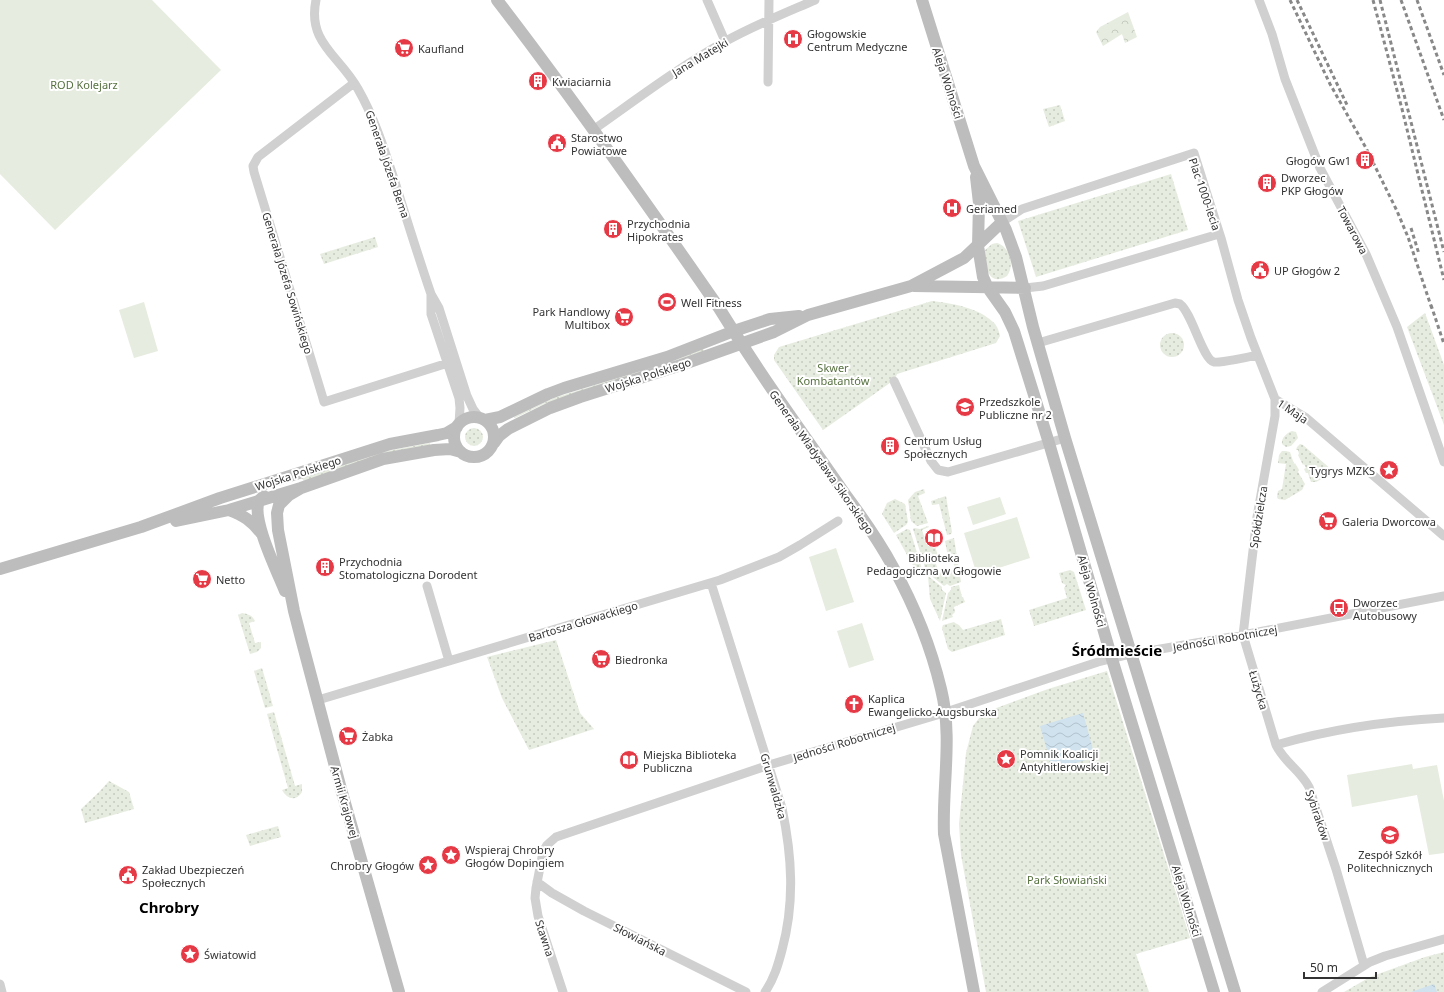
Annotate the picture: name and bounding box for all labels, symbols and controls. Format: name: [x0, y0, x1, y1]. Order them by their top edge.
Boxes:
place label: Głogowskie Centrum Medyczne: [807, 26, 907, 54]
hospital icon: Głogowskie Centrum Medyczne: [782, 28, 804, 50]
street label: Jana Matejki: [668, 34, 731, 80]
supermarket icon: Kaufland: [393, 37, 415, 59]
place label: Kaufland: [418, 41, 464, 56]
street label: Aleja Wolności: [929, 45, 967, 121]
building icon: Kwiaciarnia: [527, 70, 549, 92]
place label: Kwiaciarnia: [552, 74, 611, 89]
park label: ROD Kolejarz: [50, 77, 118, 92]
street label: Generała Józefa Bema: [362, 108, 414, 220]
place label: Starostwo Powiatowe: [571, 130, 627, 158]
public building icon: Starostwo Powiatowe: [546, 132, 568, 154]
building icon: Głogów Gw1: [1354, 149, 1376, 171]
place label: Głogów Gw1: [1286, 153, 1351, 168]
street label: Plac 1000-lecia: [1186, 156, 1224, 232]
place label: Dworzec PKP Głogów: [1281, 170, 1344, 198]
building icon: Dworzec PKP Głogów: [1256, 172, 1278, 194]
hospital icon: Geriamed: [941, 197, 963, 219]
place label: Geriamed: [966, 201, 1017, 216]
street label: Towarowa: [1334, 203, 1372, 257]
street label: Generała Józefa Sowińskiego: [259, 210, 317, 356]
place label: Przychodnia Hipokrates: [627, 216, 690, 244]
building icon: Przychodnia Hipokrates: [602, 218, 624, 240]
public building icon: UP Głogów 2: [1249, 259, 1271, 281]
place label: UP Głogów 2: [1274, 263, 1340, 278]
sports icon: Well Fitness: [656, 291, 678, 313]
place label: Well Fitness: [681, 295, 742, 310]
place label: Park Handlowy Multibox: [532, 304, 610, 332]
supermarket icon: Park Handlowy Multibox: [613, 306, 635, 328]
street label: Wojska Polskiego: [603, 354, 693, 396]
park label: Skwer Kombatantów: [797, 360, 870, 388]
street label: Generała Władysława Sikorskiego: [766, 387, 878, 537]
place label: Przedszkole Publiczne nr 2: [979, 394, 1052, 422]
street label: 1 Maja: [1275, 395, 1311, 427]
school or university icon: Przedszkole Publiczne nr 2: [954, 396, 976, 418]
place label: Centrum Usług Społecznych: [904, 433, 982, 461]
building icon: Centrum Usług Społecznych: [879, 435, 901, 457]
street label: Wojska Polskiego: [253, 452, 343, 494]
place icon: Tygrys MZKS: [1378, 459, 1400, 481]
place label: Tygrys MZKS: [1309, 463, 1375, 478]
street label: Spółdzielcza: [1246, 485, 1270, 549]
supermarket icon: Galeria Dworcowa: [1317, 510, 1339, 532]
place label: Galeria Dworcowa: [1342, 514, 1436, 529]
library icon: Biblioteka Pedagogiczna w Głogowie: [923, 527, 945, 549]
place label: Biblioteka Pedagogiczna w Głogowie: [867, 550, 1002, 578]
street label: Aleja Wolności: [1075, 553, 1109, 629]
place label: Przychodnia Stomatologiczna Dorodent: [339, 554, 478, 582]
building icon: Przychodnia Stomatologiczna Dorodent: [314, 556, 336, 578]
supermarket icon: Netto: [191, 568, 213, 590]
place label: Netto: [216, 572, 246, 587]
place label: Dworzec Autobusowy: [1353, 595, 1417, 623]
street label: Bartosza Głowackiego: [526, 597, 640, 645]
bus stop icon: Dworzec Autobusowy: [1328, 597, 1350, 619]
street label: Jedności Robotniczej: [1171, 621, 1278, 655]
district label: Śródmieście: [1072, 640, 1162, 660]
supermarket icon: Biedronka: [590, 648, 612, 670]
place label: Biedronka: [615, 652, 668, 667]
street label: Łużycka: [1246, 668, 1272, 712]
place label: Kaplica Ewangelicko-Augsburska: [868, 691, 997, 719]
church icon: Kaplica Ewangelicko-Augsburska: [843, 693, 865, 715]
street label: Jedności Robotniczej: [790, 719, 897, 765]
supermarket icon: Żabka: [337, 725, 359, 747]
place label: Żabka: [362, 729, 393, 744]
place label: Pomnik Koalicji Antyhitlerowskiej: [1020, 746, 1108, 774]
place label: Miejska Biblioteka Publiczna: [643, 747, 736, 775]
place icon: Pomnik Koalicji Antyhitlerowskiej: [995, 748, 1017, 770]
library icon: Miejska Biblioteka Publiczna: [618, 749, 640, 771]
street label: Grunwaldzka: [757, 751, 791, 821]
street label: Armii Krajowej: [327, 764, 363, 840]
street label: Sybiraków: [1302, 788, 1334, 843]
school or university icon: Zespół Szkół Politechnicznych: [1379, 824, 1401, 846]
place label: Wspieraj Chrobry Głogów Dopingiem: [465, 842, 564, 870]
place icon: Wspieraj Chrobry Głogów Dopingiem: [440, 844, 462, 866]
place label: Zespół Szkół Politechnicznych: [1347, 847, 1433, 875]
place icon: Chrobry Głogów: [417, 854, 439, 876]
place label: Chrobry Głogów: [330, 858, 414, 873]
place label: Zakład Ubezpieczeń Społecznych: [142, 862, 244, 890]
street label: Aleja Wolności: [1169, 863, 1205, 939]
public building icon: Zakład Ubezpieczeń Społecznych: [117, 864, 139, 886]
park label: Park Słowiański: [1027, 872, 1107, 887]
district label: Chrobry: [139, 897, 199, 917]
street label: Stawna: [532, 918, 558, 958]
street label: Słowiańska: [611, 919, 669, 959]
place icon: Światowid: [179, 943, 201, 965]
place label: Światowid: [204, 947, 256, 962]
scale bar: [1304, 954, 1376, 980]
text: 50 m: [1310, 959, 1338, 976]

